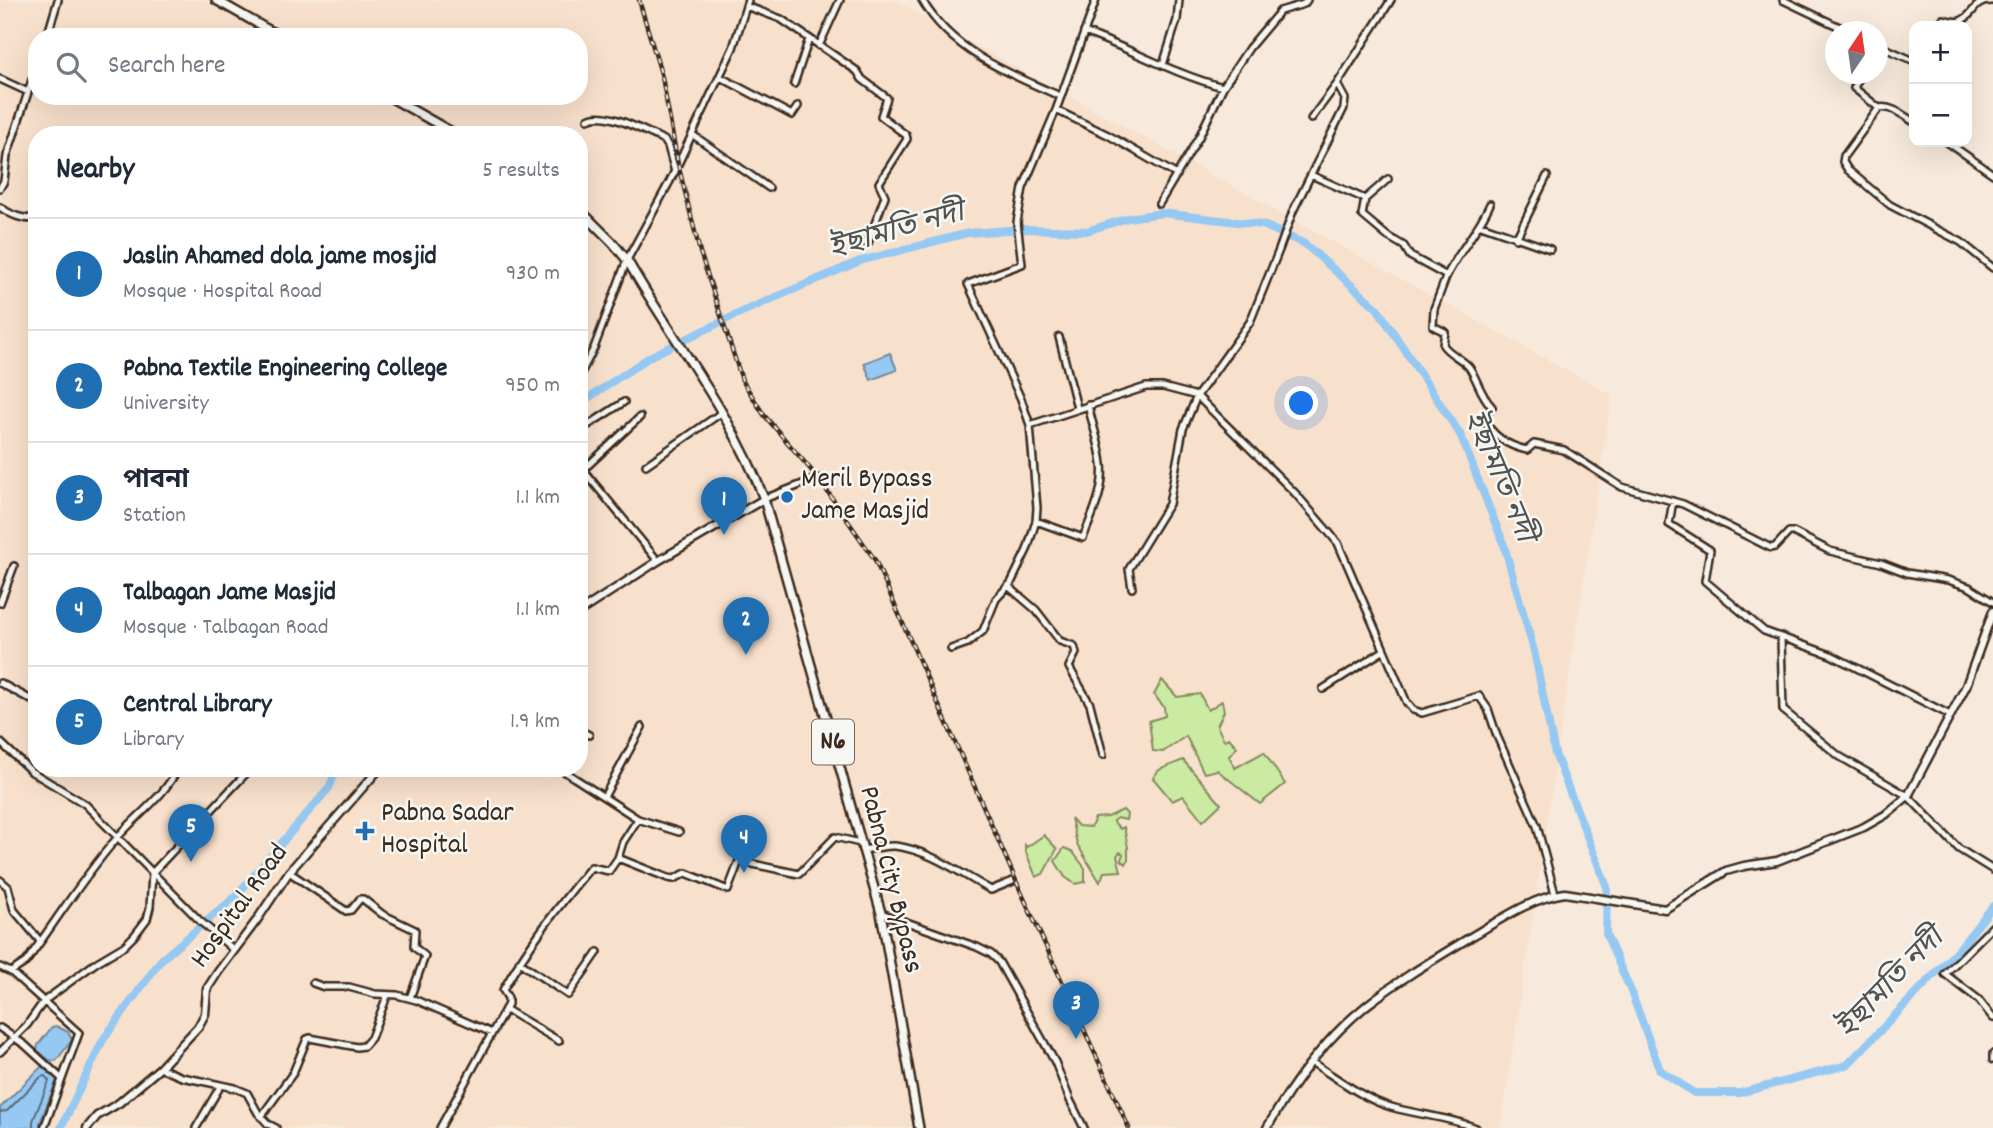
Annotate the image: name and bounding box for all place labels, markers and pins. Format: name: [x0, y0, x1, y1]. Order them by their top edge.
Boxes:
place label: Meril Bypass Jame Masjid: [801, 461, 933, 533]
pin: 1: [701, 477, 747, 535]
marker: Meril Bypass Jame Masjid: [779, 489, 795, 505]
pin: 2: [723, 597, 769, 655]
place label: Pabna Sadar Hospital: [381, 795, 514, 867]
pin: 5: [168, 804, 214, 862]
pin: 4: [721, 815, 767, 873]
marker: Pabna Sadar Hospital: [355, 821, 375, 841]
pin: 3: [1053, 981, 1099, 1039]

